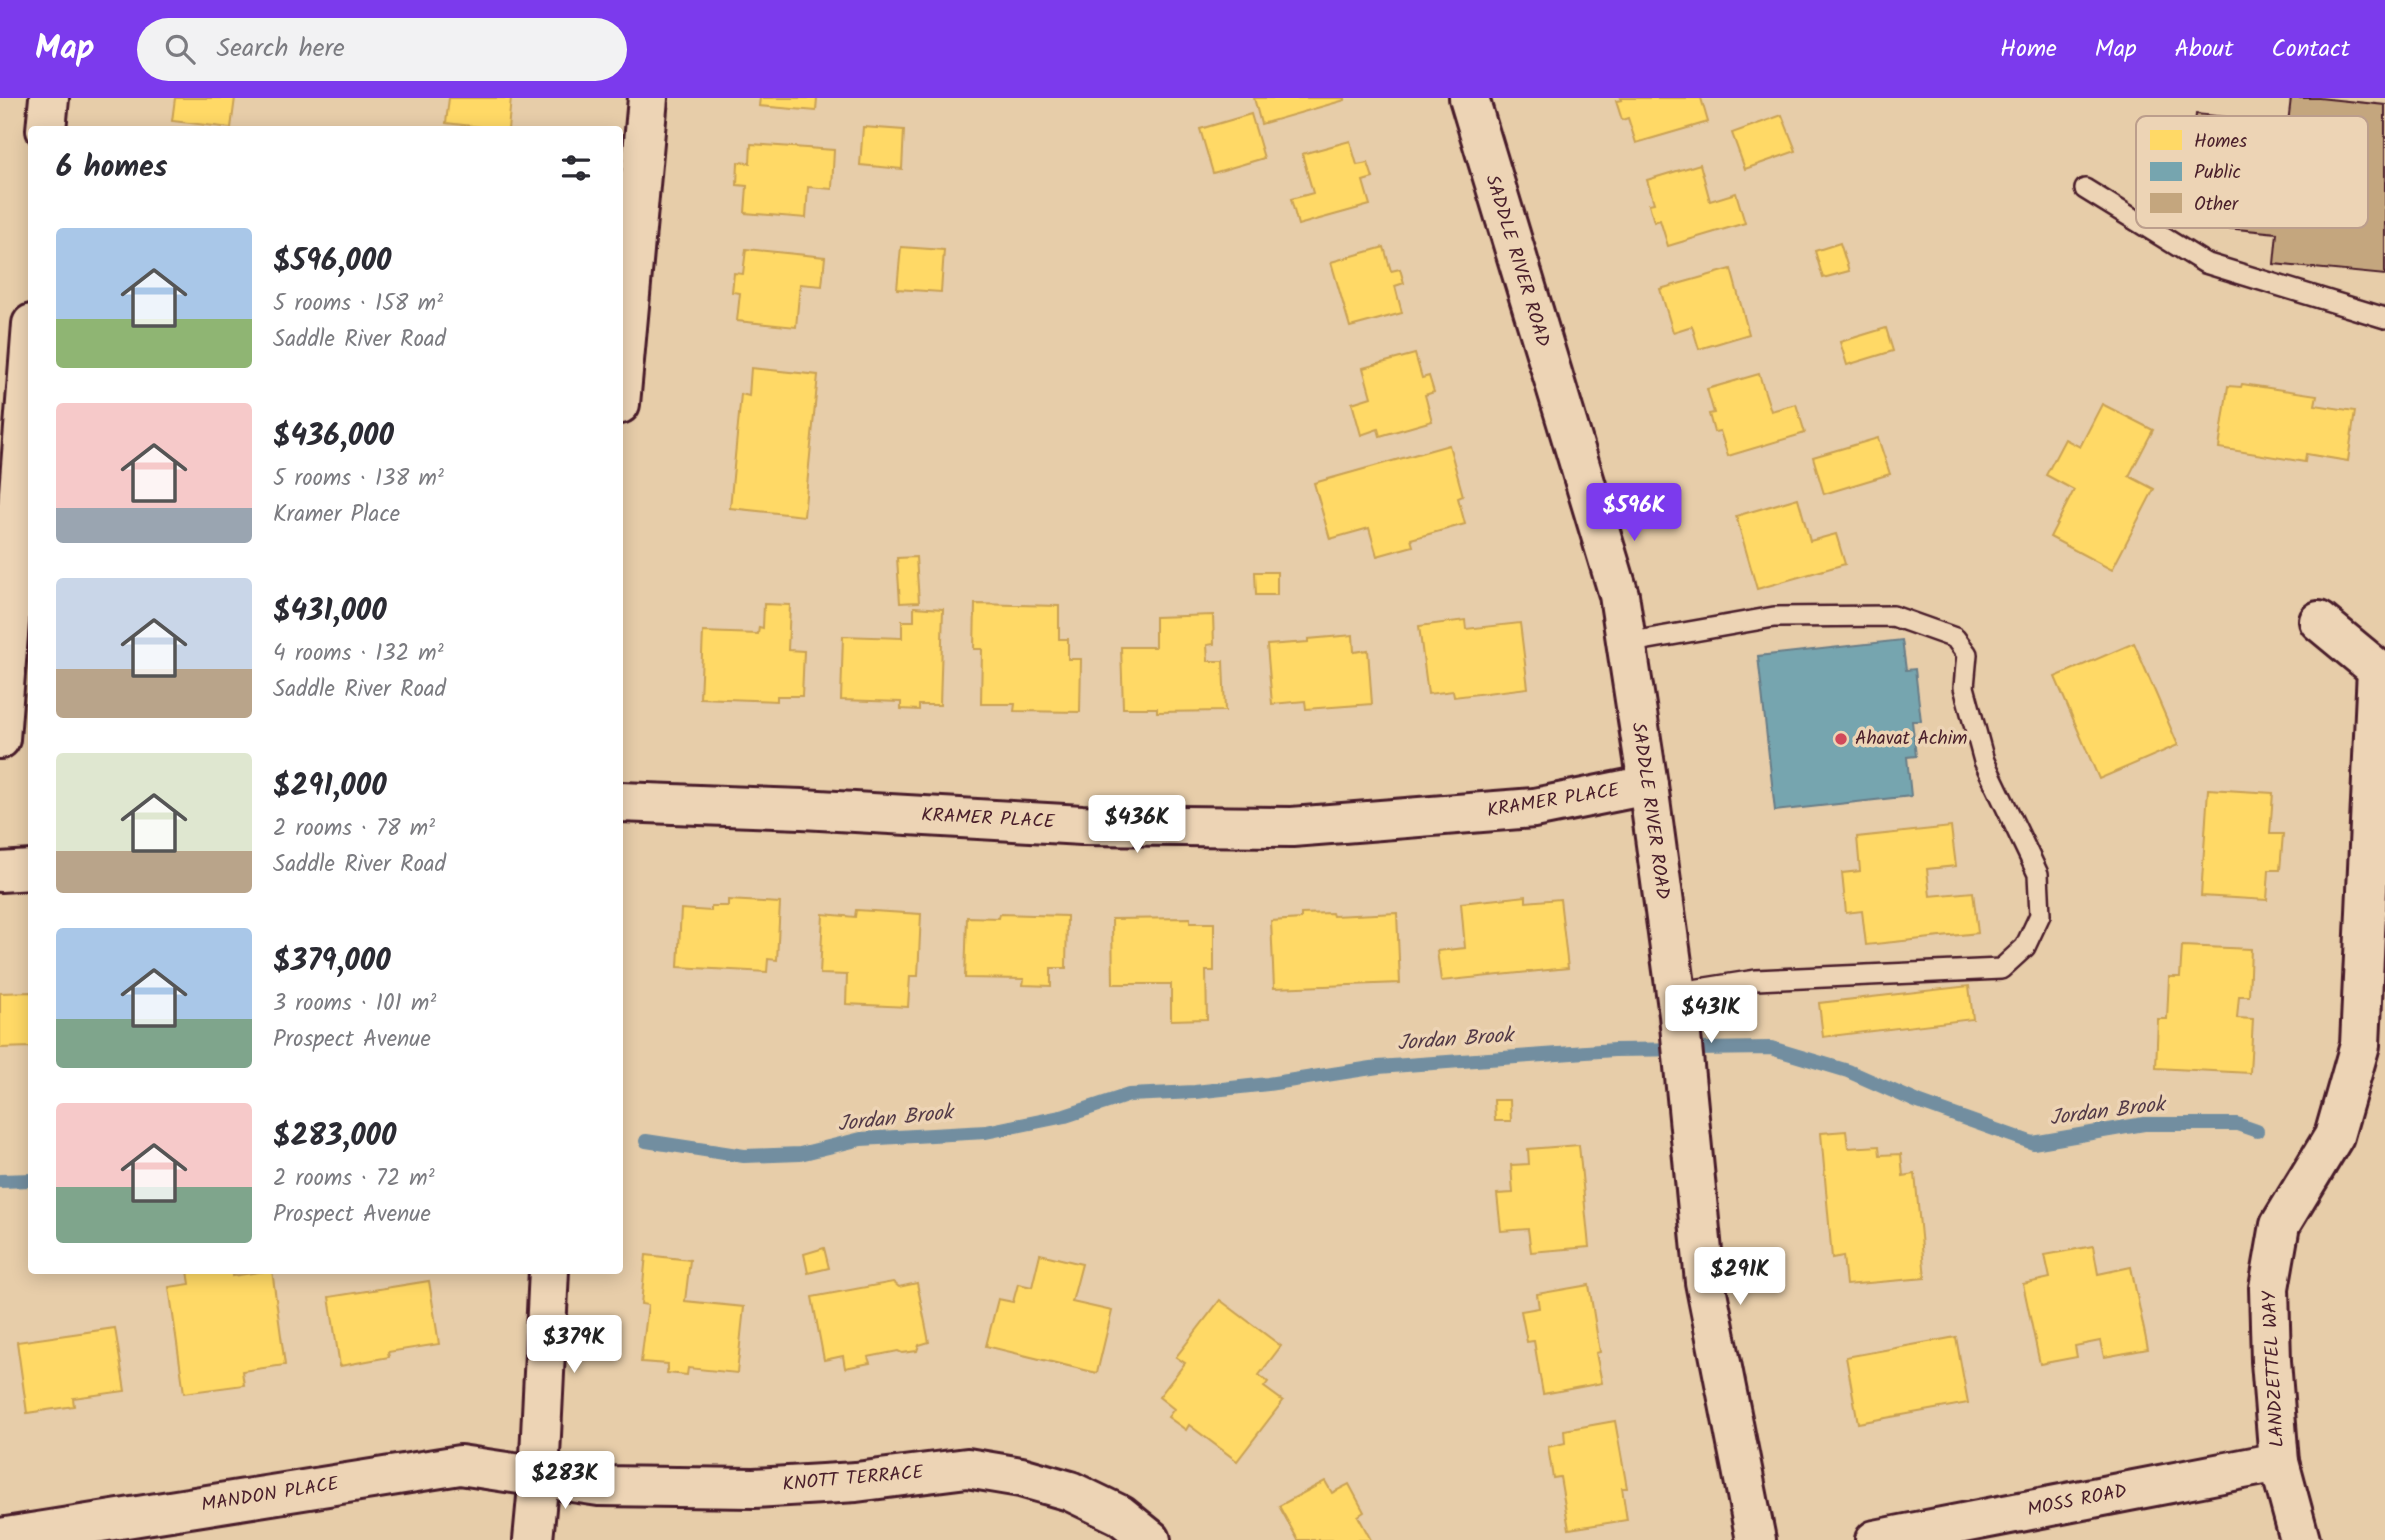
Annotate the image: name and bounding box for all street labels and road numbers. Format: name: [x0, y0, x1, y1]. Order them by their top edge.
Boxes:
street label: SADDLE RIVER ROAD: [1477, 171, 1557, 351]
street label: SADDLE RIVER ROAD: [1623, 720, 1677, 902]
street label: KRAMER PLACE: [1485, 776, 1622, 826]
street label: KRAMER PLACE: [921, 801, 1056, 838]
street label: LANDZETTEL WAY: [2255, 1289, 2293, 1448]
street label: KNOTT TERRACE: [781, 1458, 926, 1500]
street label: MANDON PLACE: [199, 1469, 342, 1521]
street label: MOSS ROAD: [2025, 1477, 2129, 1525]

